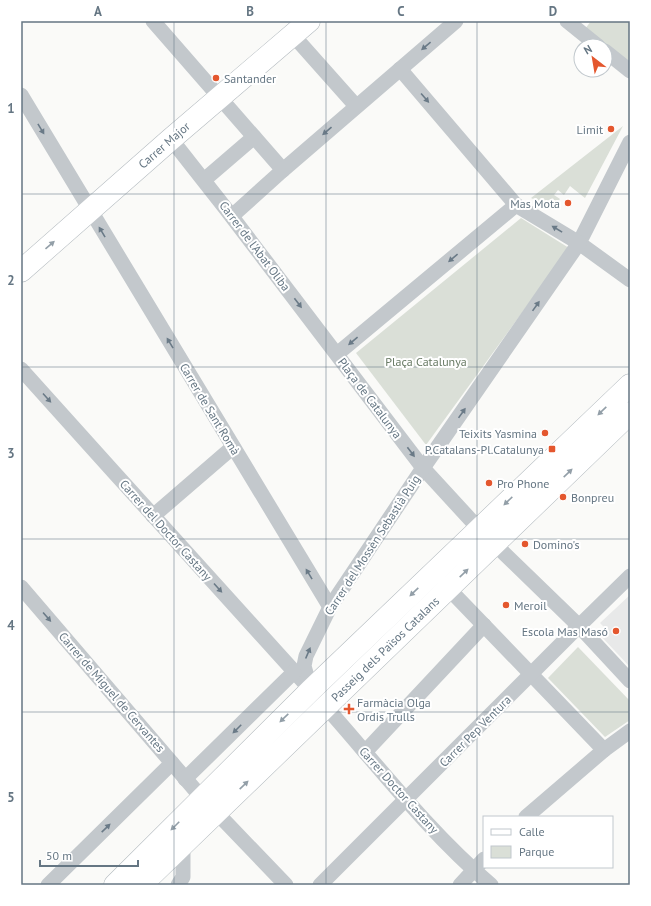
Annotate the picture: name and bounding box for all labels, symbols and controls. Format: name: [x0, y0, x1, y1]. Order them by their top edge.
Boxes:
text: A: [94, 3, 102, 20]
text: B: [246, 3, 254, 20]
text: C: [397, 3, 405, 20]
text: D: [549, 3, 557, 20]
north arrow: [573, 38, 613, 78]
one-way arrow: [420, 42, 431, 51]
text: N: [581, 42, 595, 57]
place label: Santander: [224, 71, 276, 86]
marker: Santander: [211, 73, 221, 83]
one-way arrow: [420, 94, 429, 103]
text: 1: [7, 100, 15, 117]
street label: Carrer Major: [135, 119, 193, 171]
place label: Limit: [577, 122, 603, 137]
one-way arrow: [37, 124, 45, 134]
marker: Limit: [606, 124, 616, 134]
one-way arrow: [322, 127, 333, 136]
place label: Mas Mota: [510, 196, 560, 211]
street label: Carrer de l'Abat Oliba: [216, 198, 294, 294]
marker: Mas Mota: [563, 198, 573, 208]
one-way arrow: [99, 226, 106, 238]
one-way arrow: [551, 226, 563, 233]
one-way arrow: [45, 240, 56, 249]
one-way arrow: [447, 253, 458, 262]
text: 2: [7, 272, 15, 289]
one-way arrow: [293, 297, 302, 308]
one-way arrow: [532, 301, 540, 311]
one-way arrow: [347, 336, 358, 345]
one-way arrow: [166, 337, 173, 349]
park label: Plaça Catalunya: [385, 354, 467, 369]
street label: Plaça de Catalunya: [335, 355, 405, 441]
street label: Carrer de Sant Romà: [177, 360, 243, 458]
one-way arrow: [42, 393, 52, 403]
one-way arrow: [597, 407, 607, 416]
one-way arrow: [458, 408, 466, 418]
place label: Teixits Yasmina: [459, 426, 537, 441]
marker: Teixits Yasmina: [540, 428, 550, 438]
place label: P.Catalans-Pl.Catalunya: [425, 442, 544, 457]
marker: P.Catalans-Pl.Catalunya: [547, 444, 557, 454]
text: 3: [7, 445, 15, 462]
one-way arrow: [407, 447, 416, 458]
one-way arrow: [563, 468, 573, 477]
street label: Carrer del Mossèn Sebastià Puig: [321, 472, 423, 618]
street label: Carrer del Doctor Castany: [117, 476, 216, 584]
place label: Pro Phone: [497, 476, 549, 491]
marker: Pro Phone: [484, 478, 494, 488]
place label: Bonpreu: [571, 490, 614, 505]
marker: Bonpreu: [558, 492, 568, 502]
one-way arrow: [503, 496, 513, 506]
place label: Domino's: [533, 537, 580, 552]
marker: Domino's: [520, 539, 530, 549]
one-way arrow: [306, 568, 313, 580]
one-way arrow: [459, 568, 469, 577]
one-way arrow: [214, 583, 223, 593]
one-way arrow: [409, 587, 419, 596]
street label: Passeig dels Països Catalans: [328, 593, 442, 705]
place label: Meroil: [514, 598, 547, 613]
marker: Meroil: [501, 600, 511, 610]
one-way arrow: [42, 612, 51, 622]
text: 4: [7, 617, 15, 634]
place label: Escola Mas Masó: [522, 624, 608, 639]
marker: Escola Mas Masó: [611, 626, 621, 636]
street label: Carrer de Miguel de Cervantes: [56, 629, 168, 755]
one-way arrow: [305, 647, 311, 658]
street label: Carrer Pep Ventura: [436, 692, 514, 770]
place label: Farmàcia Olga Ordis Trulls: [357, 695, 431, 724]
marker: Farmàcia Olga Ordis Trulls: [344, 704, 354, 714]
one-way arrow: [279, 713, 289, 722]
one-way arrow: [232, 724, 242, 734]
street label: Carrer Doctor Castany: [356, 744, 442, 837]
one-way arrow: [239, 780, 249, 790]
text: 5: [7, 789, 15, 806]
legend: [483, 816, 613, 868]
one-way arrow: [170, 821, 180, 831]
one-way arrow: [101, 824, 111, 833]
text: Calle: [519, 824, 545, 839]
scale bar: [40, 842, 138, 868]
text: Parque: [519, 844, 554, 859]
text: 50 m: [46, 848, 72, 863]

